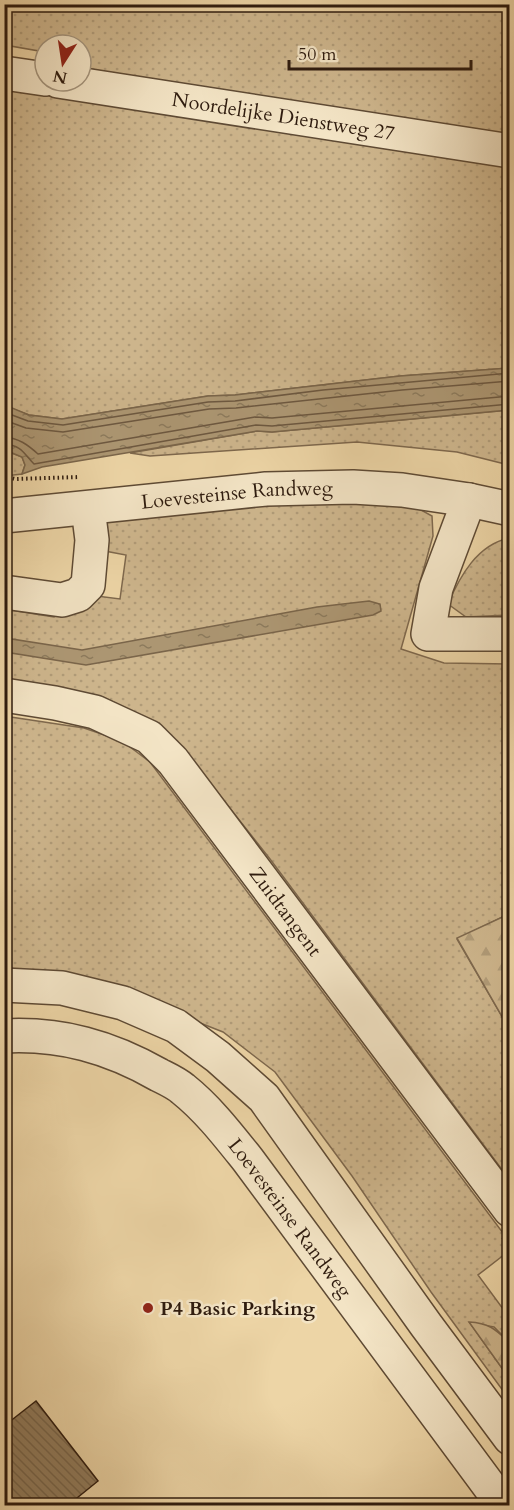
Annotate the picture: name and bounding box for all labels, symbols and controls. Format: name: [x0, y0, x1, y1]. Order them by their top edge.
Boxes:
north arrow: [33, 33, 93, 93]
scale bar: [289, 33, 470, 71]
text: 50 m: [298, 42, 337, 67]
text: N: [51, 64, 69, 89]
street label: Noordelijke Dienstweg 27: [170, 85, 396, 146]
street label: Loevesteinse Randweg: [140, 474, 334, 515]
street label: Zuidtangent: [243, 861, 329, 962]
street label: Loevesteinse Randweg: [222, 1132, 359, 1304]
place label: P4 Basic Parking: [160, 1295, 315, 1322]
marker: P4 Basic Parking: [141, 1301, 155, 1315]

